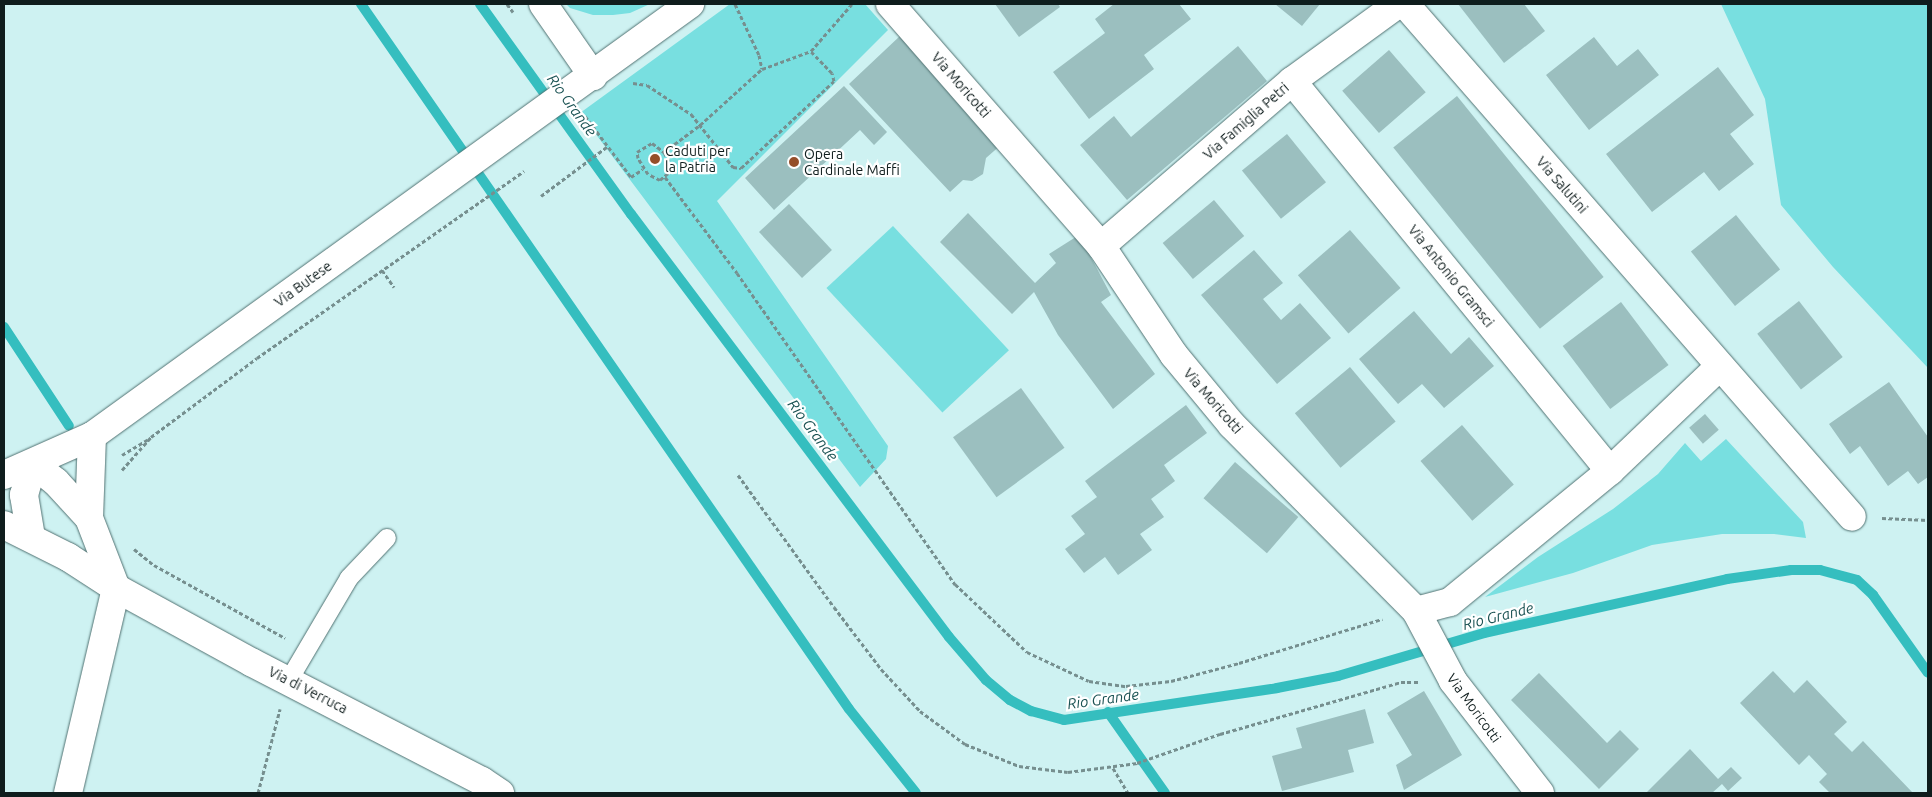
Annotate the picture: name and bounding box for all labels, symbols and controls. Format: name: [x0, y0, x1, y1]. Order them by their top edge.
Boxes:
street label: Via Moricotti: [928, 49, 994, 121]
water label: Rio Grande: [543, 70, 601, 140]
street label: Via Famiglia Petri: [1200, 79, 1292, 163]
place label: Caduti per la Patria: [665, 143, 730, 176]
place label: Opera Cardinale Maffi: [804, 146, 900, 178]
marker: Caduti per la Patria: [649, 153, 661, 165]
street label: Via Salutini: [1533, 153, 1591, 217]
marker: Opera Cardinale Maffi: [788, 156, 800, 168]
street label: Via Antonio Gramsci: [1405, 222, 1497, 330]
street label: Via Butese: [271, 258, 335, 310]
street label: Via Moricotti: [1180, 365, 1246, 437]
water label: Rio Grande: [784, 396, 842, 464]
water label: Rio Grande: [1461, 599, 1535, 633]
street label: Via di Verruca: [266, 663, 350, 717]
street label: Via Moricotti: [1443, 670, 1505, 746]
water label: Rio Grande: [1066, 685, 1140, 713]

